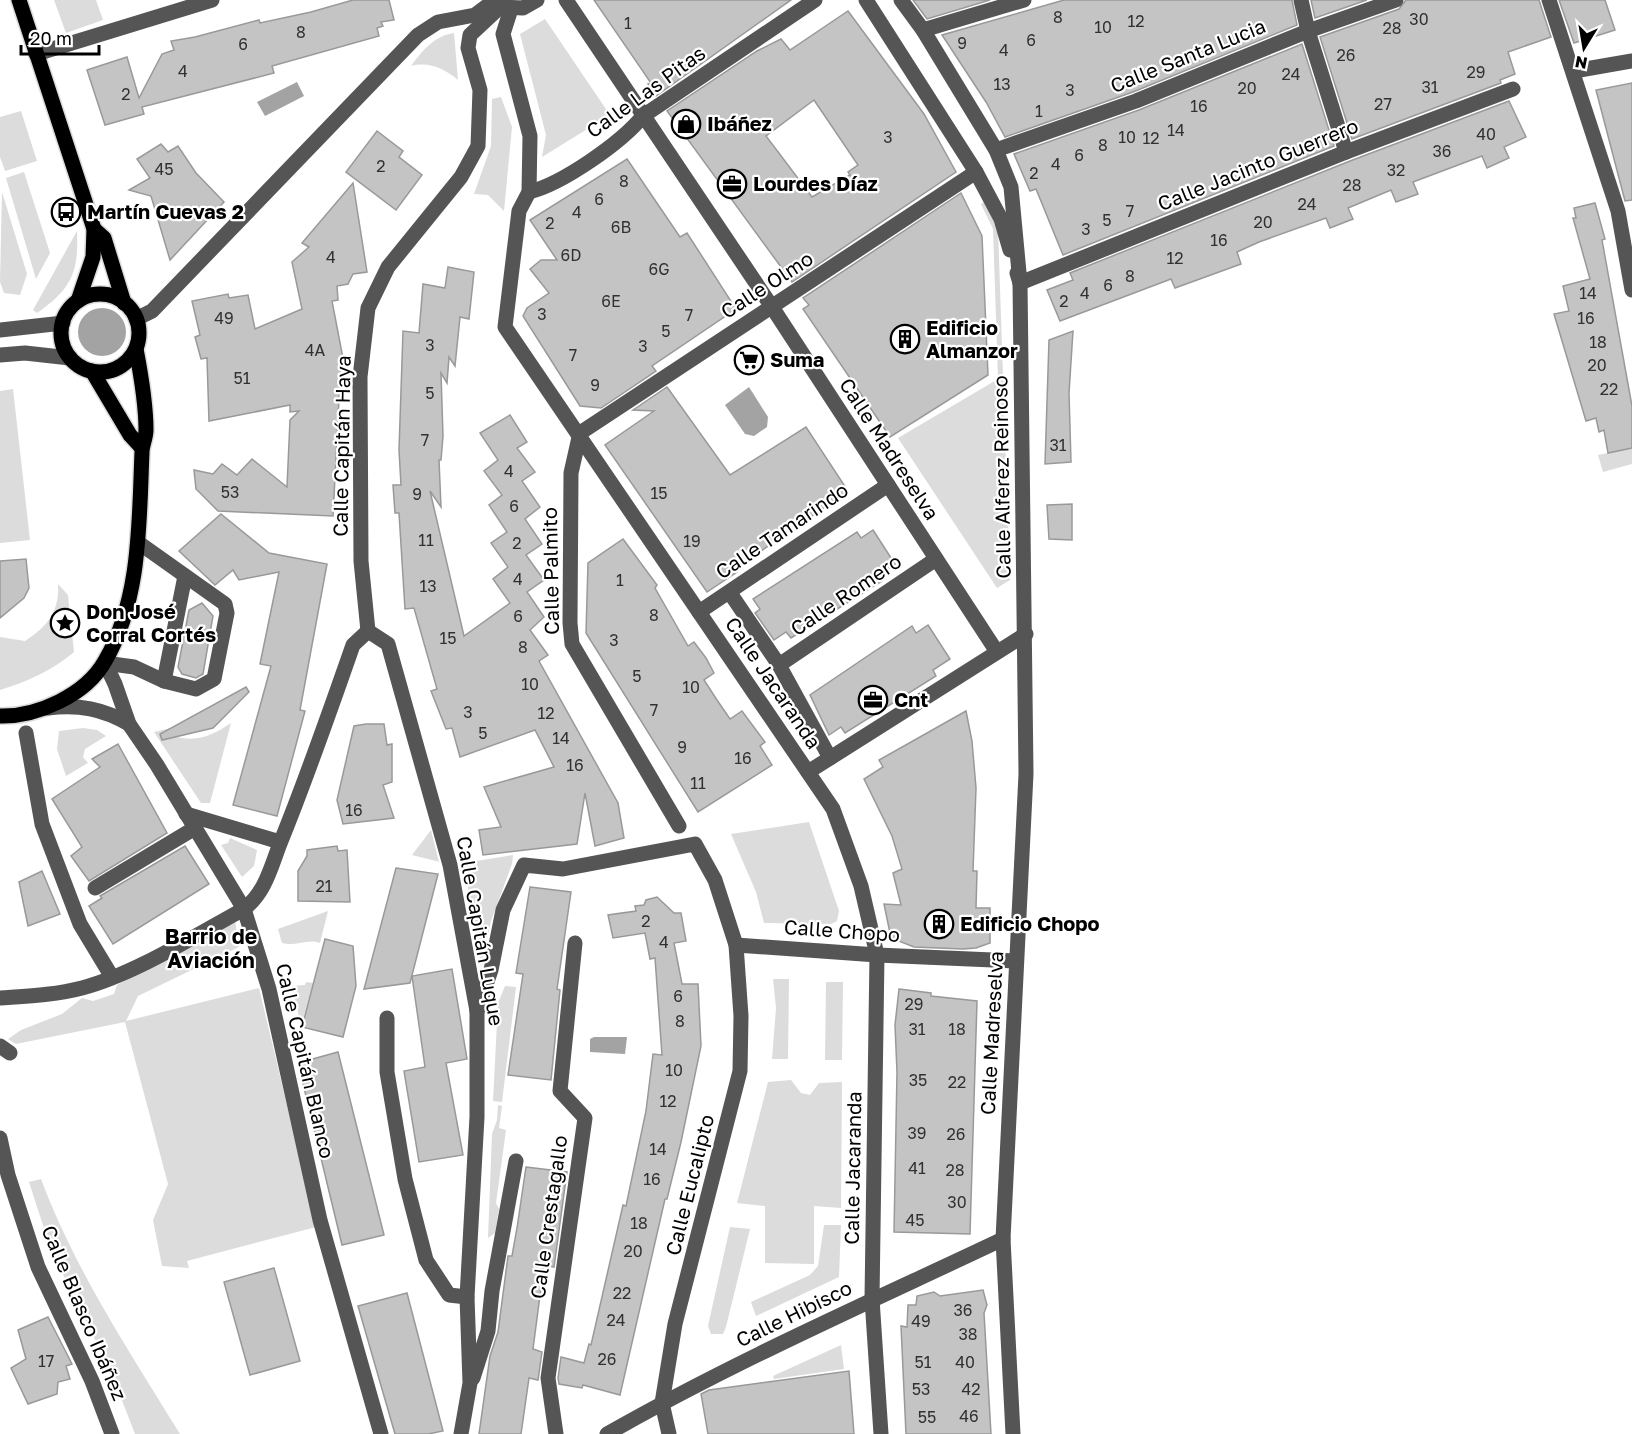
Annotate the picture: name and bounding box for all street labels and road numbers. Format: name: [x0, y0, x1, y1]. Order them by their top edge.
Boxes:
street label: Calle Santa Lucia: [1107, 13, 1269, 97]
street label: Calle Las Pitas: [581, 40, 709, 142]
street label: Calle Jacinto Guerrero: [1154, 113, 1361, 215]
street label: Calle Olmo: [716, 246, 817, 323]
street label: Calle Capitán Haya: [327, 355, 355, 537]
street label: Calle Madreselva: [835, 373, 945, 524]
street label: Calle Alferez Reinoso: [987, 375, 1015, 579]
street label: Calle Tamarindo: [711, 477, 852, 583]
street label: Calle Palmito: [537, 507, 563, 635]
street label: Calle Romero: [786, 548, 905, 640]
street label: Calle Jacaranda: [721, 612, 827, 753]
street label: Calle Capitán Luque: [452, 834, 510, 1028]
street label: Calle Chopo: [783, 914, 901, 946]
street label: Calle Madreselva: [975, 950, 1007, 1116]
street label: Calle Capitán Blanco: [272, 961, 340, 1161]
street label: Calle Jacaranda: [839, 1091, 865, 1245]
street label: Calle Eucalipto: [660, 1112, 718, 1258]
street label: Calle Crestagallo: [525, 1133, 571, 1300]
street label: Calle Blasco Ibáñez: [37, 1222, 133, 1404]
street label: Calle Hibisco: [732, 1275, 855, 1351]

